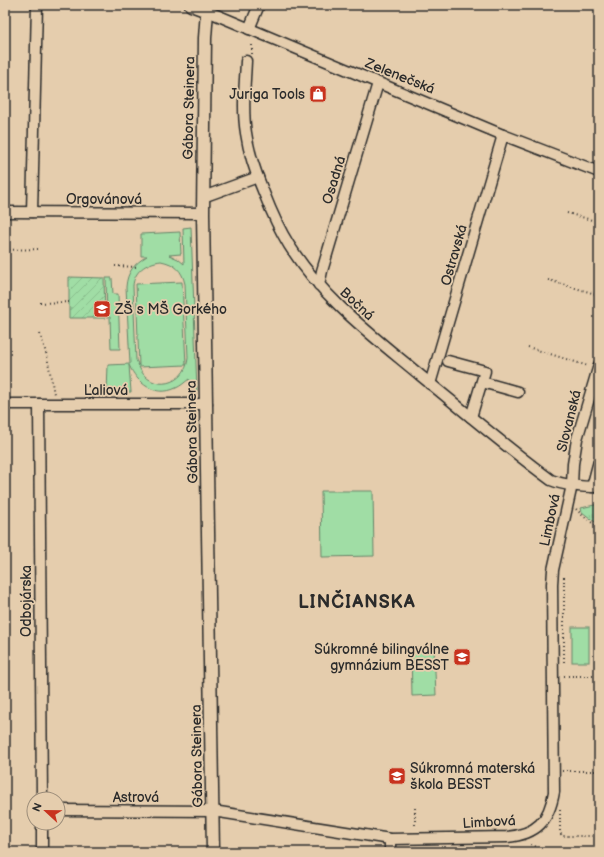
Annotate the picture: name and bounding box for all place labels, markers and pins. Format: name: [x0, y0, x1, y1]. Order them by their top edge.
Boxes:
shop icon: Juriga Tools: [308, 84, 328, 104]
place label: Juriga Tools: [229, 86, 305, 103]
school or university icon: ZŠ s MŠ Gorkého: [92, 299, 112, 319]
place label: ZŠ s MŠ Gorkého: [114, 300, 227, 318]
place label: Súkromné bilingválne gymnázium BESST: [314, 641, 450, 674]
school or university icon: Súkromné bilingválne gymnázium BESST: [452, 647, 472, 667]
place label: Súkromná materská škola BESST: [410, 760, 535, 793]
school or university icon: Súkromná materská škola BESST: [387, 766, 407, 786]

